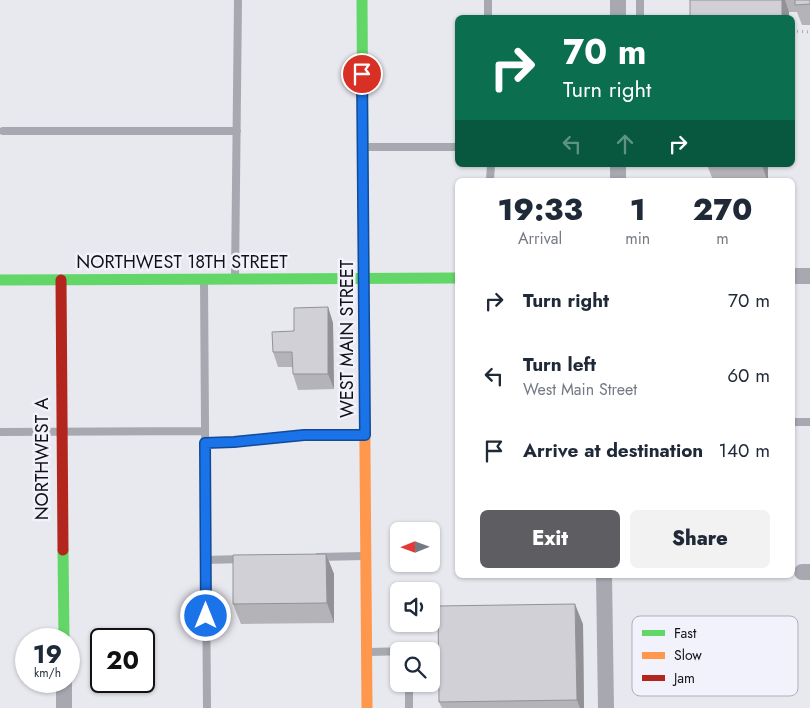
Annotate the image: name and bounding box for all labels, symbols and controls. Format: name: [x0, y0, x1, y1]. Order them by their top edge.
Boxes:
text: 70 m: [563, 27, 646, 77]
icon: right: [480, 35, 545, 100]
pin: [341, 53, 383, 95]
icon: arrive: [348, 60, 376, 88]
text: Turn right: [563, 73, 651, 105]
icon: left: [558, 130, 586, 158]
icon: ahead: [611, 130, 639, 158]
icon: right: [664, 130, 692, 158]
text: 19:33: [498, 188, 583, 231]
text: 1: [630, 188, 646, 231]
text: 270: [693, 188, 752, 231]
text: Arrival: [518, 227, 562, 250]
text: min: [625, 227, 650, 250]
text: m: [716, 227, 729, 250]
street label: NORTHWEST 18TH STREET: [76, 249, 288, 275]
street label: WEST MAIN STREET: [334, 259, 360, 418]
icon: right: [480, 287, 508, 315]
text: Turn right: [523, 287, 609, 314]
text: 70 m: [728, 287, 770, 314]
text: Turn left: [523, 351, 596, 378]
icon: left: [480, 362, 508, 390]
text: 60 m: [727, 362, 770, 389]
text: West Main Street: [523, 378, 637, 401]
street label: NORTHWEST A: [29, 398, 55, 520]
icon: arrive: [480, 437, 508, 465]
text: Arrive at destination: [523, 437, 703, 464]
text: 140 m: [718, 437, 770, 464]
button: Exit: [480, 510, 620, 568]
button: Share: [630, 510, 770, 568]
north arrow: [390, 522, 440, 572]
map controls: [390, 522, 440, 692]
button: sound: [390, 582, 440, 632]
position arrow: [179, 589, 231, 641]
legend: [632, 616, 798, 696]
text: Fast: [674, 623, 697, 643]
speed limit sign: 20: [90, 628, 155, 693]
text: 19: [33, 636, 62, 672]
button: search: [390, 642, 440, 692]
text: Slow: [674, 645, 702, 665]
text: km/h: [34, 664, 61, 682]
text: Jam: [672, 668, 695, 688]

